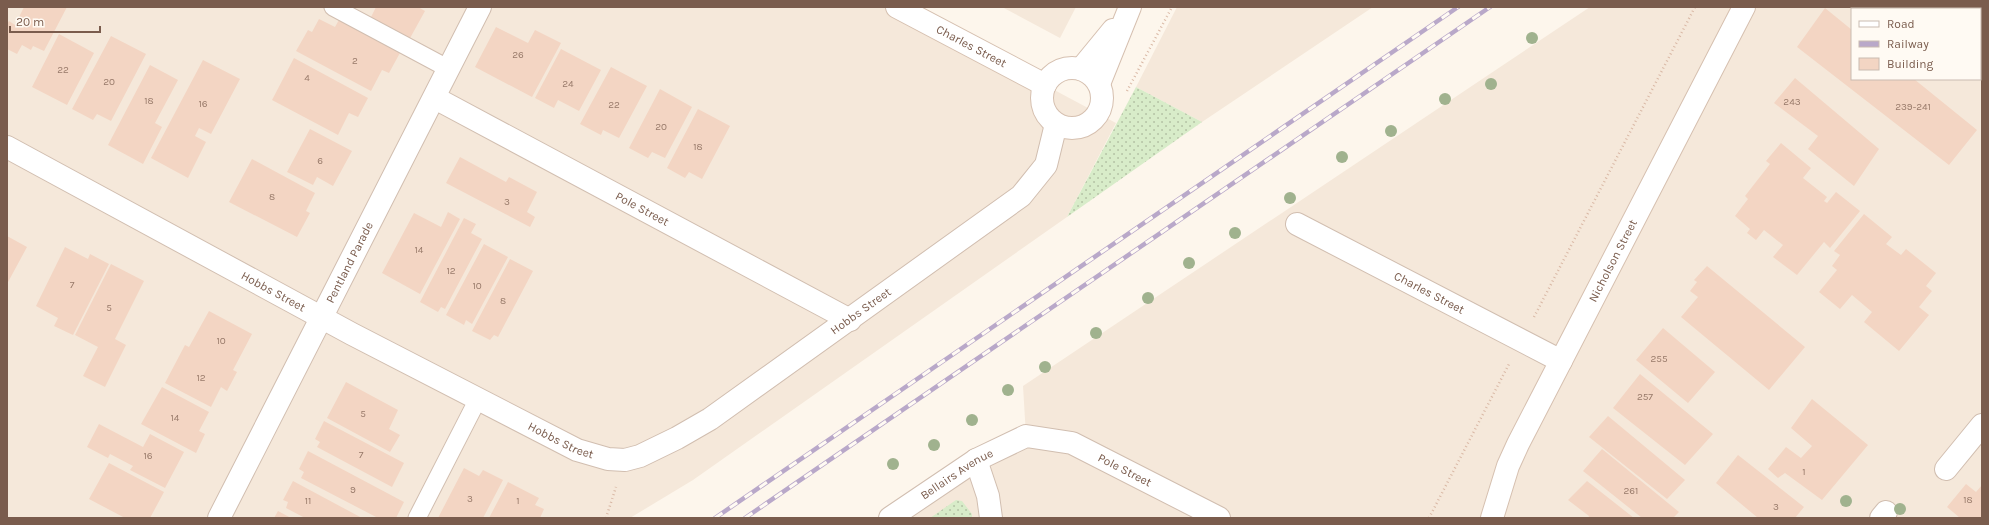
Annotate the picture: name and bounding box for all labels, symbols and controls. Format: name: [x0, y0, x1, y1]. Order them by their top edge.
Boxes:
scale bar: [10, 8, 100, 34]
legend: [1851, 8, 1981, 80]
text: 20 m: [16, 15, 44, 29]
text: Road: [1887, 17, 1915, 31]
street label: Charles Street: [934, 22, 1009, 71]
text: Railway: [1887, 37, 1929, 51]
house number: 26: [512, 49, 524, 61]
house number: 2: [352, 55, 358, 67]
text: Building: [1887, 57, 1934, 71]
house number: 22: [57, 64, 69, 76]
house number: 4: [304, 72, 310, 84]
house number: 20: [103, 76, 115, 88]
house number: 24: [562, 78, 574, 90]
house number: 18: [144, 95, 154, 107]
house number: 243: [1783, 96, 1801, 108]
house number: 16: [198, 98, 208, 110]
house number: 22: [608, 99, 620, 111]
house number: 239-241: [1895, 101, 1931, 113]
house number: 20: [655, 121, 667, 133]
house number: 18: [693, 141, 703, 153]
house number: 6: [317, 155, 323, 167]
street label: Pole Street: [613, 189, 672, 229]
house number: 8: [269, 191, 275, 203]
house number: 3: [504, 196, 510, 208]
street label: Nicholson Street: [1586, 217, 1640, 304]
street label: Pentland Parade: [323, 219, 376, 305]
house number: 14: [415, 244, 424, 256]
house number: 12: [446, 265, 456, 277]
street label: Hobbs Street: [239, 268, 308, 315]
street label: Charles Street: [1392, 269, 1467, 317]
house number: 7: [70, 279, 75, 291]
house number: 10: [472, 280, 482, 292]
street label: Hobbs Street: [828, 284, 894, 337]
house number: 8: [500, 295, 506, 307]
house number: 5: [106, 302, 112, 314]
house number: 10: [216, 335, 226, 347]
house number: 255: [1650, 353, 1668, 365]
house number: 12: [196, 372, 206, 384]
house number: 257: [1637, 391, 1653, 403]
house number: 5: [360, 408, 366, 420]
house number: 14: [171, 412, 180, 424]
street label: Hobbs Street: [526, 419, 596, 462]
street label: Bellairs Avenue: [918, 446, 995, 502]
house number: 7: [359, 449, 364, 461]
house number: 16: [143, 450, 153, 462]
street label: Pole Street: [1096, 450, 1155, 490]
house number: 1: [1802, 466, 1806, 478]
house number: 9: [350, 484, 356, 496]
house number: 261: [1624, 485, 1638, 497]
house number: 3: [467, 493, 473, 505]
house number: 18: [1963, 494, 1973, 506]
house number: 11: [305, 495, 311, 507]
house number: 1: [516, 495, 520, 507]
house number: 3: [1773, 501, 1779, 513]

